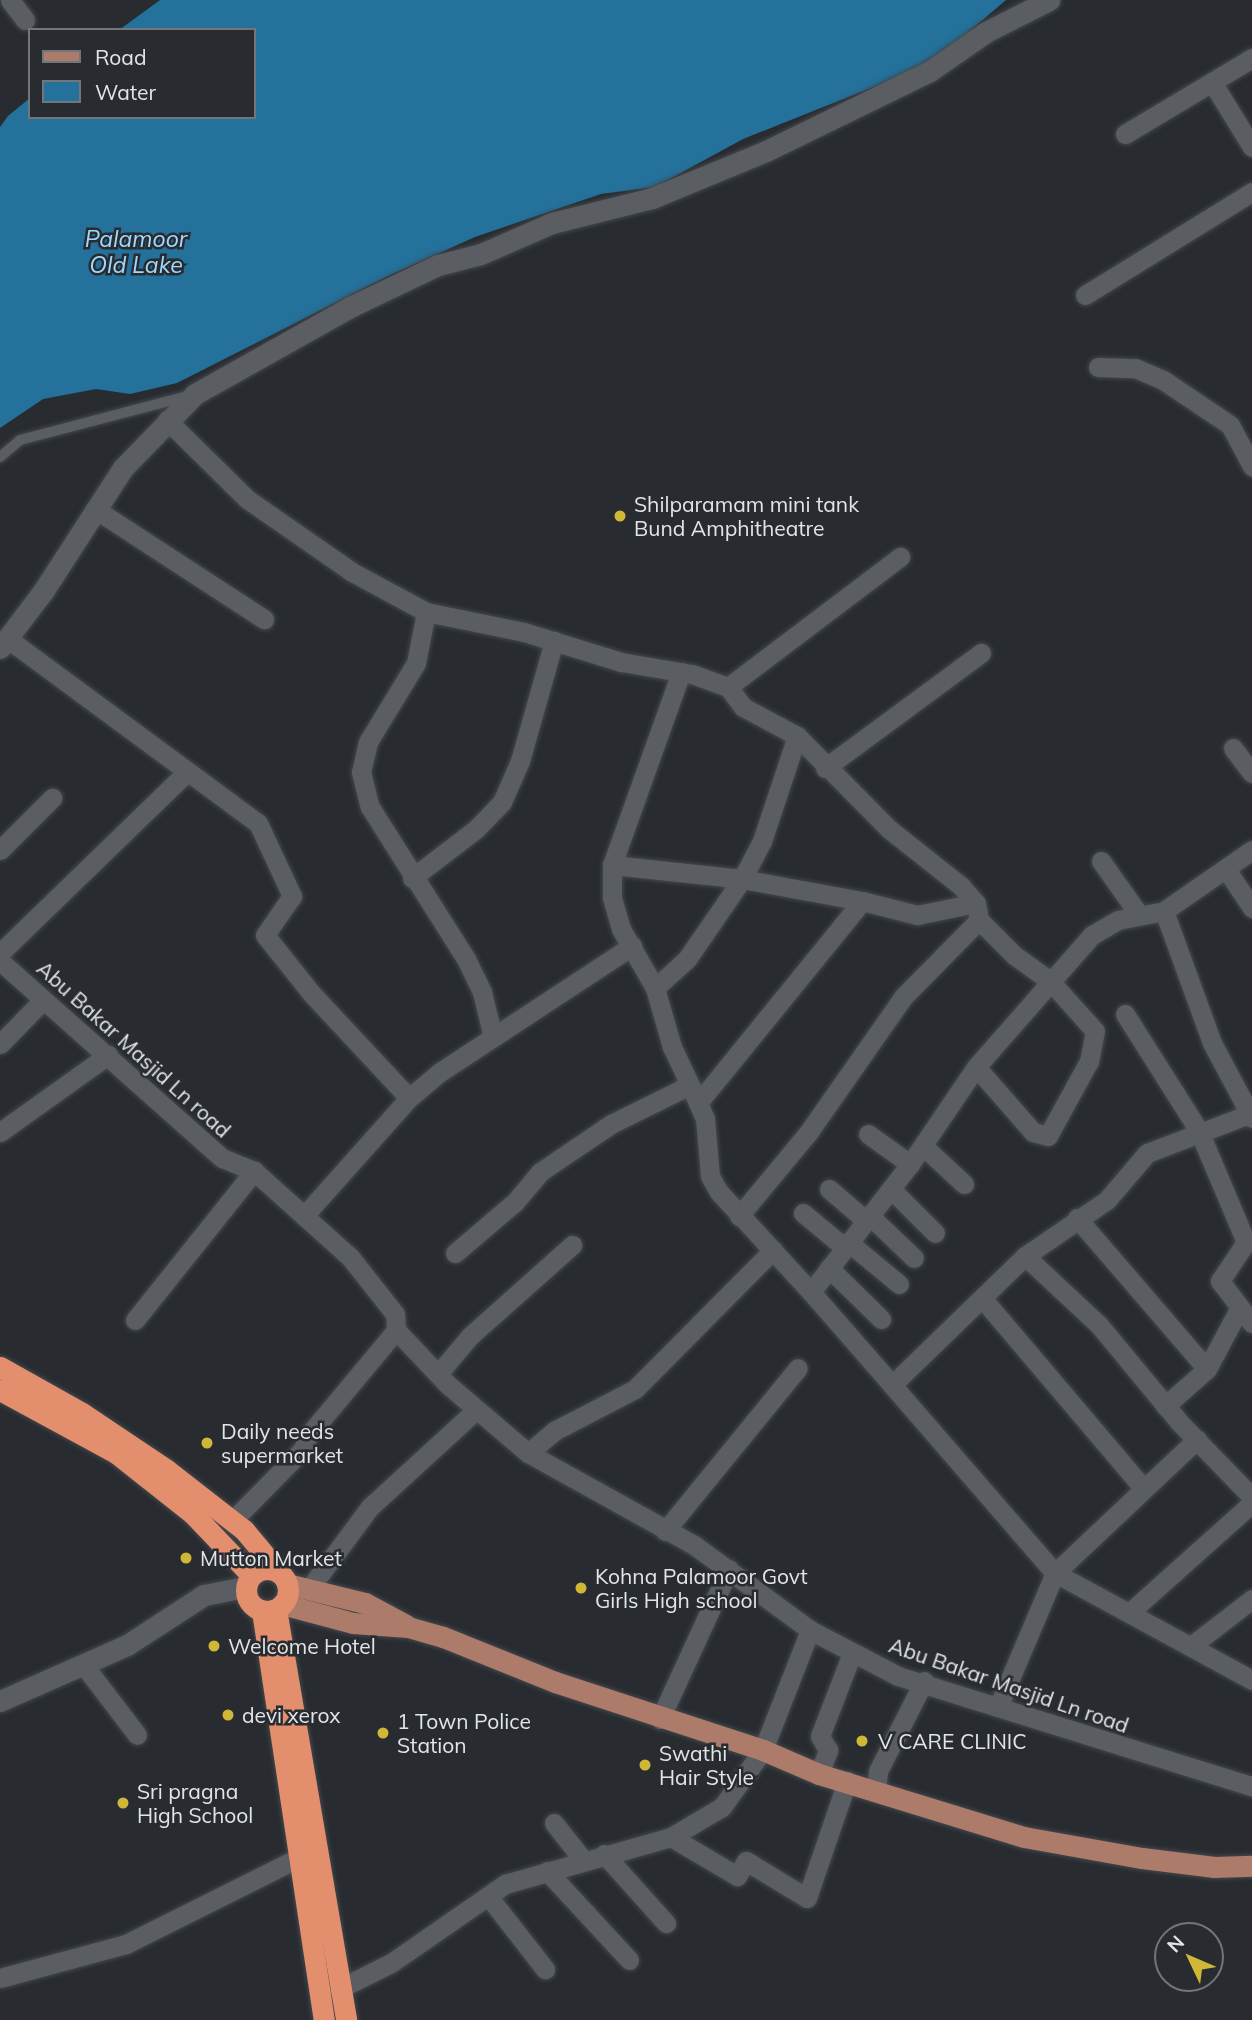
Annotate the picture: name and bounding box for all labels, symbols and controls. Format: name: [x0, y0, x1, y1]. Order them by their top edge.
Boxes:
legend: [28, 28, 256, 119]
text: Road: [95, 44, 146, 70]
text: Water: [95, 79, 156, 105]
water label: Palamoor Old Lake: [85, 225, 187, 279]
place label: Shilparamam mini tank Bund Amphitheatre: [634, 491, 859, 541]
marker: Shilparamam mini tank Bund Amphitheatre: [612, 508, 628, 524]
street label: Abu Bakar Masjid Ln road: [32, 955, 236, 1143]
place label: Daily needs supermarket: [221, 1418, 343, 1468]
marker: Daily needs supermarket: [199, 1435, 215, 1451]
place label: Mutton Market: [200, 1545, 342, 1571]
marker: Mutton Market: [178, 1550, 194, 1566]
place label: Kohna Palamoor Govt Girls High school: [595, 1563, 808, 1613]
marker: Kohna Palamoor Govt Girls High school: [573, 1580, 589, 1596]
street label: Abu Bakar Masjid Ln road: [886, 1632, 1132, 1738]
place label: Welcome Hotel: [228, 1633, 376, 1659]
marker: Welcome Hotel: [206, 1638, 222, 1654]
place label: devi xerox: [242, 1702, 340, 1728]
marker: devi xerox: [220, 1707, 236, 1723]
place label: 1 Town Police Station: [397, 1708, 531, 1758]
marker: 1 Town Police Station: [375, 1725, 391, 1741]
place label: V CARE CLINIC: [878, 1728, 1027, 1754]
marker: V CARE CLINIC: [852, 1731, 872, 1751]
place label: Swathi Hair Style: [659, 1740, 754, 1790]
marker: Swathi Hair Style: [637, 1757, 653, 1773]
place label: Sri pragna High School: [137, 1778, 253, 1828]
marker: Sri pragna High School: [115, 1795, 131, 1811]
north arrow: [1154, 1922, 1224, 1992]
text: N: [1162, 1930, 1189, 1957]

